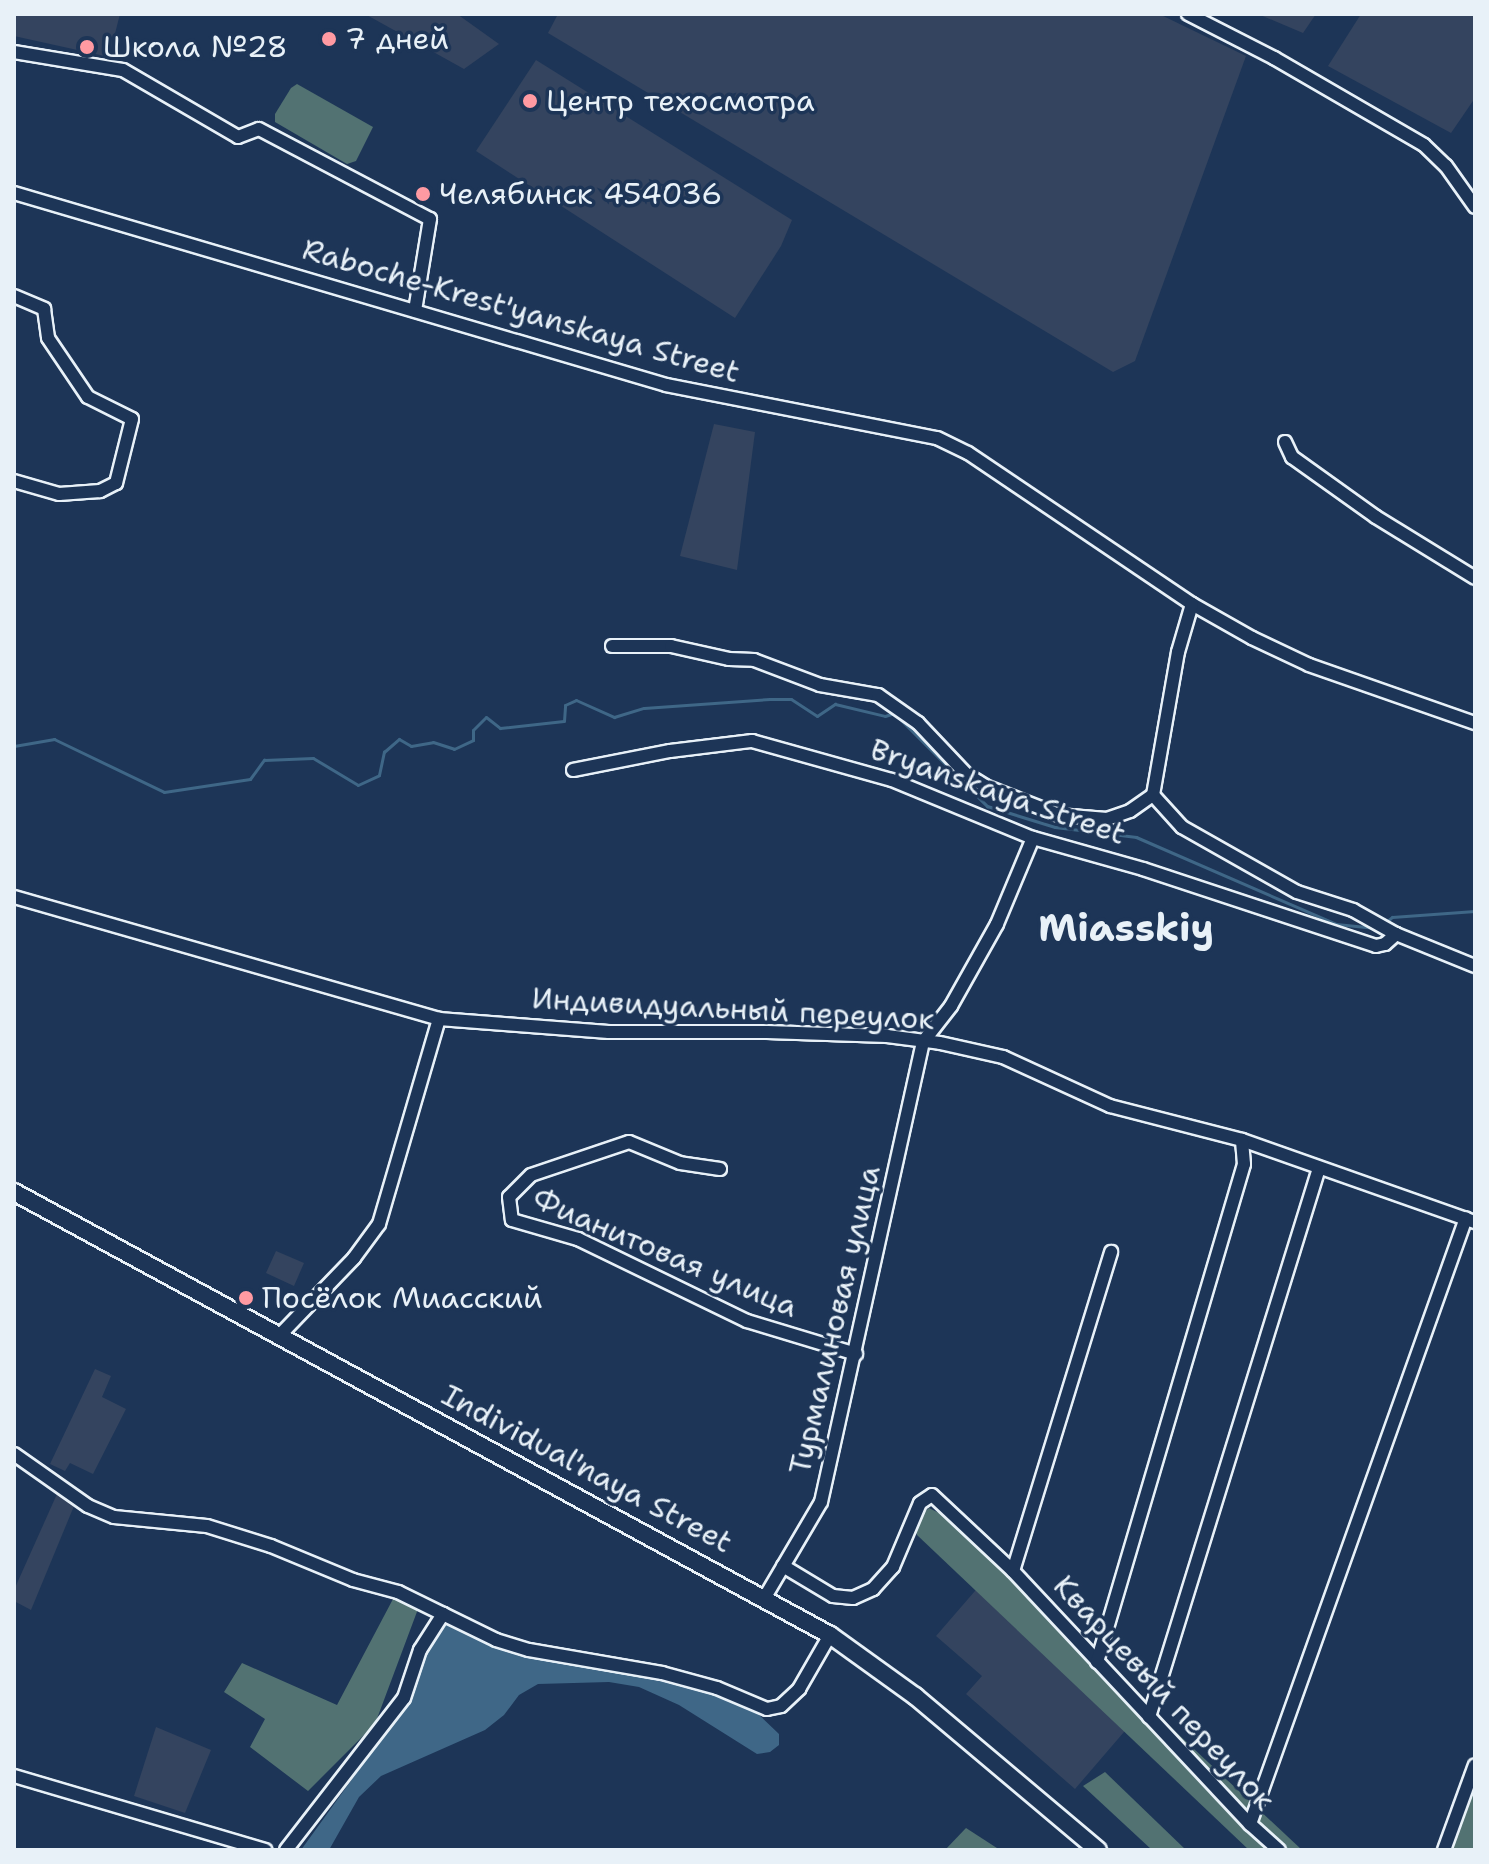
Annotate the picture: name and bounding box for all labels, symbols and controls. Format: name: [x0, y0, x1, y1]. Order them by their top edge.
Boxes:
place label: 7 дней: [345, 21, 449, 57]
place label: Школа №28: [103, 29, 288, 65]
marker: 7 дней: [320, 30, 338, 48]
marker: Школа №28: [78, 38, 96, 56]
place label: Центр техосмотра: [546, 83, 815, 119]
marker: Центр техосмотра: [521, 92, 539, 110]
place label: Челябинск 454036: [439, 176, 722, 212]
marker: Челябинск 454036: [414, 185, 432, 203]
street label: Raboche-Krest'yanskaya Street: [298, 231, 744, 391]
street label: Bryanskaya Street: [866, 731, 1130, 853]
district label: Miasskiy: [1038, 905, 1214, 951]
street label: Индивидуальный переулок: [531, 980, 935, 1038]
street label: Турмалиновая улица: [782, 1162, 888, 1478]
street label: Фианитовая улица: [527, 1181, 803, 1325]
place label: Посёлок Миасский: [262, 1280, 543, 1316]
marker: Посёлок Миасский: [237, 1289, 255, 1307]
street label: Individual'naya Street: [436, 1377, 738, 1561]
street label: Кварцевый переулок: [1046, 1568, 1282, 1818]

